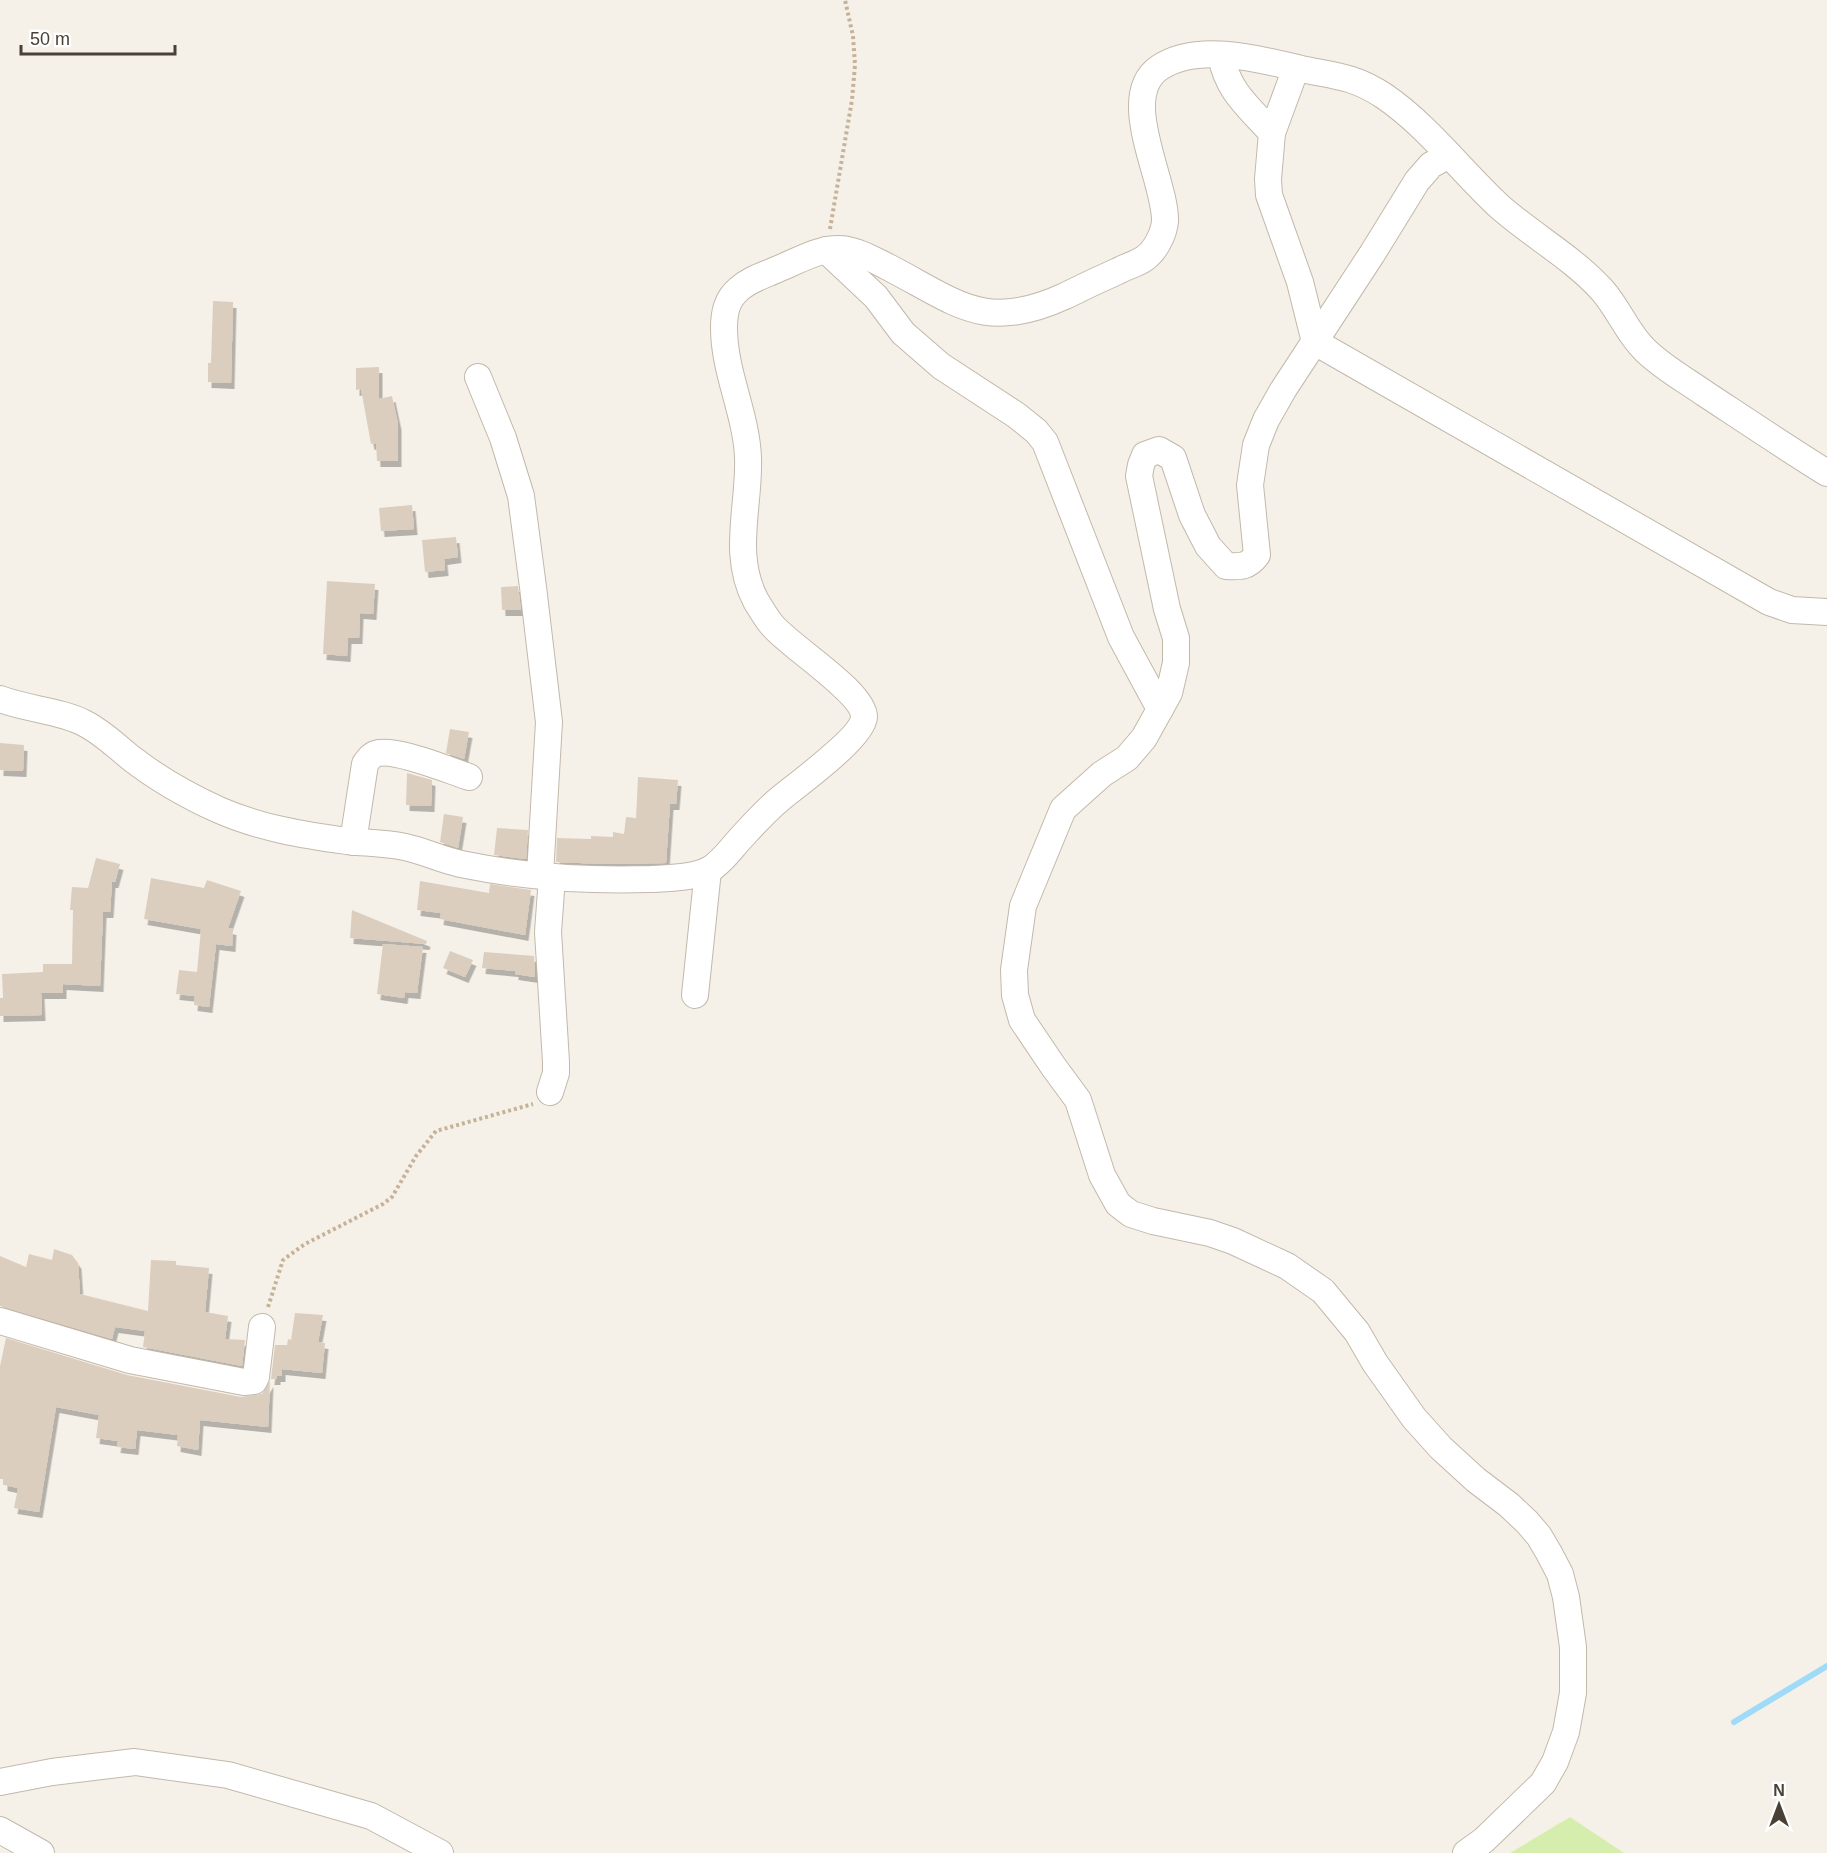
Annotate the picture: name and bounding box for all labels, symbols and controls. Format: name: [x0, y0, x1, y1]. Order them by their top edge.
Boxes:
scale bar: [21, 18, 176, 56]
text: 50 m: [30, 29, 70, 49]
north arrow: [1749, 1775, 1809, 1835]
text: N: [1773, 1782, 1785, 1799]

